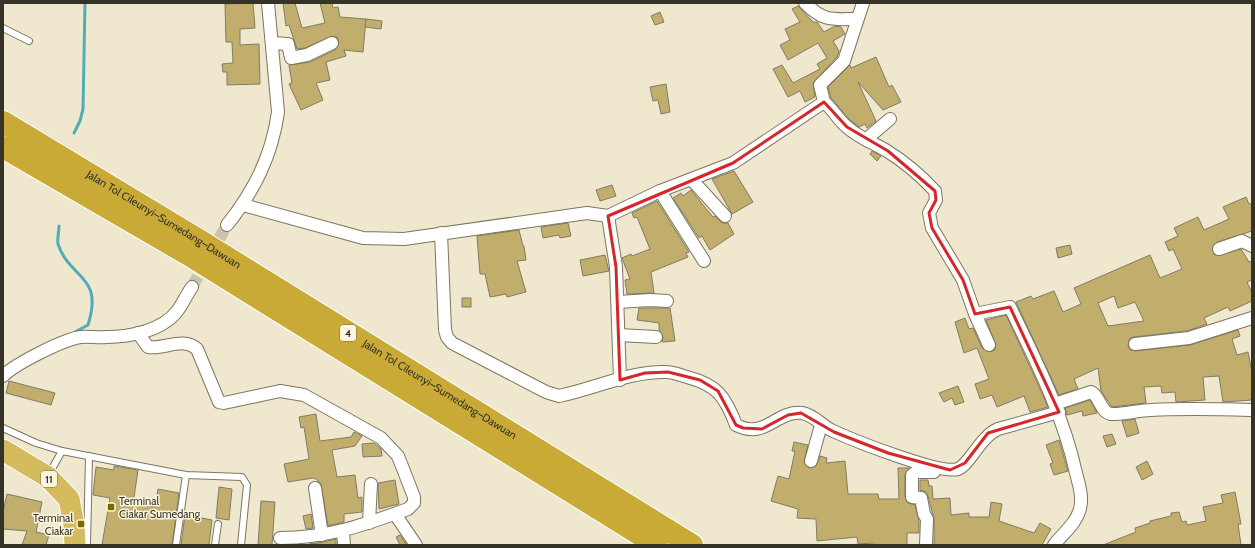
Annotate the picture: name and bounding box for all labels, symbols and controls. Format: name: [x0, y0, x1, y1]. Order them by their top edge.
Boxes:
street label: Jalan Tol Cileunyi–Sumedang–Dawuan: [83, 166, 244, 272]
road number: 4: [340, 325, 356, 341]
street label: Jalan Tol Cileunyi–Sumedang–Dawuan: [359, 336, 519, 442]
road number: 11: [41, 471, 57, 487]
place label: Terminal Ciakar Sumedang: [119, 494, 201, 521]
marker: Terminal Ciakar Sumedang: [106, 502, 116, 512]
place label: Terminal Ciakar: [33, 511, 74, 538]
marker: Terminal Ciakar: [76, 519, 86, 529]

